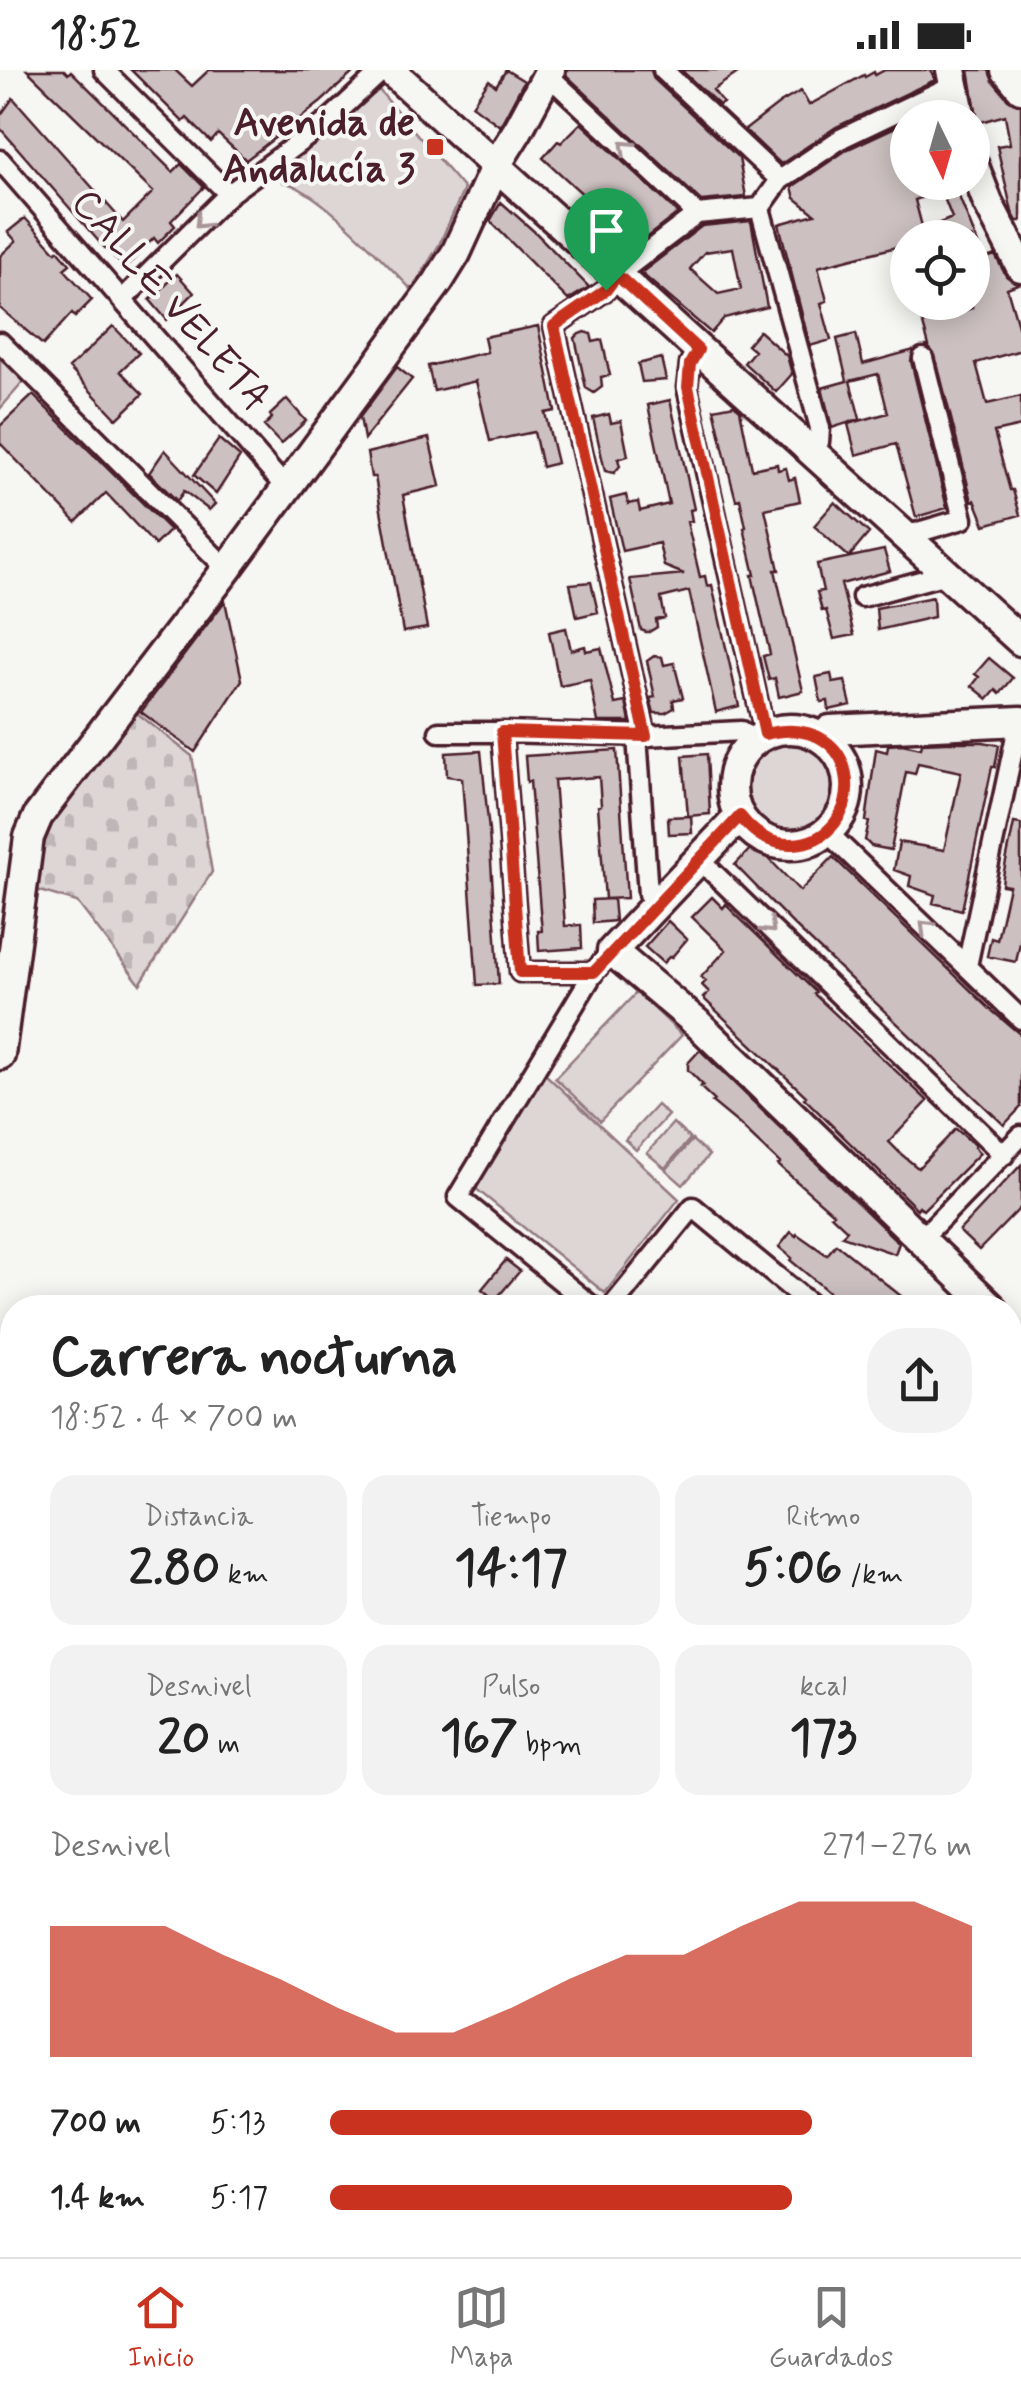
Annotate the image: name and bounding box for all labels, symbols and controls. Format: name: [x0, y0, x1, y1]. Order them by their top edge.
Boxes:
text: 18:52: [50, 11, 141, 60]
place label: Avenida de Andalucía 3: [222, 98, 415, 196]
north arrow: [890, 100, 990, 200]
map controls: [890, 100, 990, 320]
marker: Avenida de Andalucía 3: [424, 136, 446, 158]
one-way arrow: [619, 141, 637, 159]
street label: CALLE VELETA: [59, 178, 281, 424]
pin: [564, 188, 649, 291]
icon: arrive: [579, 203, 634, 258]
one-way arrow: [195, 210, 213, 228]
button: locate: [890, 220, 990, 320]
one-way arrow: [757, 915, 775, 933]
one-way arrow: [919, 921, 937, 939]
text: Carrera nocturna: [50, 1323, 458, 1395]
button: share: [867, 1328, 972, 1433]
text: 18:52 · 4 × 700 m: [50, 1397, 298, 1439]
text: Distancia: [144, 1499, 253, 1536]
text: Tiempo: [471, 1499, 551, 1536]
text: Ritmo: [786, 1499, 860, 1536]
text: 2.80: [129, 1536, 220, 1602]
text: 14:17: [454, 1536, 568, 1602]
text: 5:06: [744, 1536, 842, 1602]
text: km: [220, 1557, 269, 1594]
text: /km: [842, 1557, 903, 1594]
text: Desnivel: [146, 1669, 251, 1706]
text: Pulso: [482, 1669, 540, 1706]
text: kcal: [800, 1669, 847, 1706]
text: 20: [157, 1706, 210, 1772]
text: 167: [440, 1706, 518, 1772]
text: 173: [789, 1706, 857, 1772]
text: m: [210, 1727, 240, 1764]
text: bpm: [518, 1727, 582, 1764]
text: Desnivel: [50, 1825, 171, 1867]
text: 271–276 m: [822, 1825, 972, 1867]
text: 700 m: [50, 2102, 141, 2144]
text: 5:13: [210, 2102, 266, 2144]
text: 1.4 km: [50, 2177, 145, 2219]
text: 5:17: [210, 2177, 268, 2219]
tab: Inicio: [128, 2280, 194, 2377]
tab: Mapa: [450, 2280, 513, 2377]
tab: Guardados: [769, 2280, 893, 2377]

